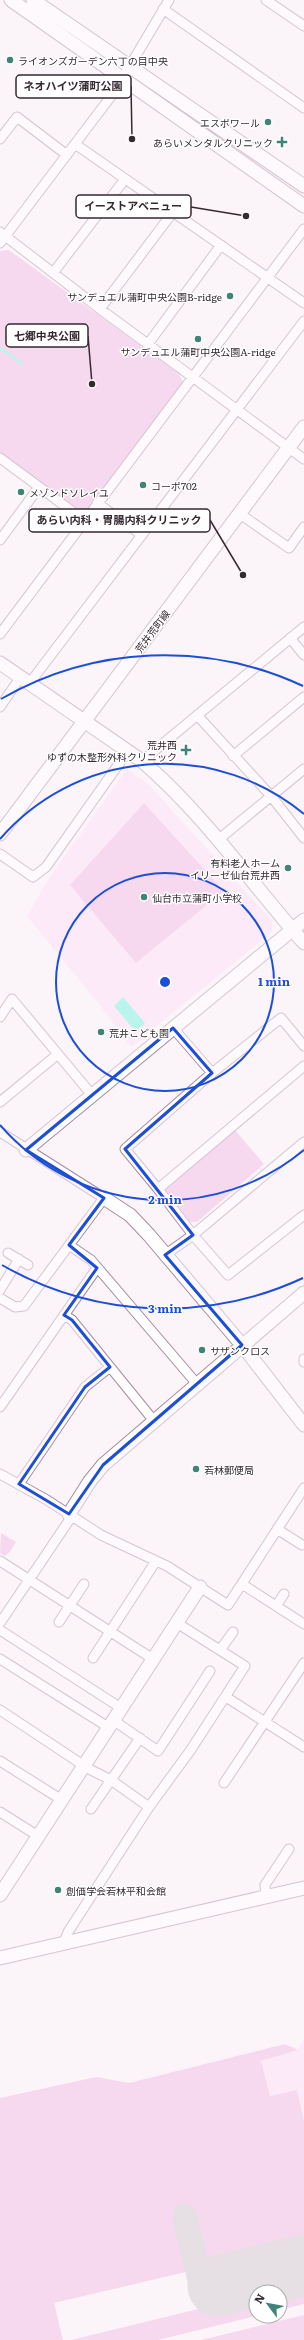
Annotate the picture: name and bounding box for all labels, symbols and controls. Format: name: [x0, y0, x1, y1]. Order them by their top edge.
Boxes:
place label: ライオンズガーデン六丁の目中央: [18, 53, 169, 68]
marker: ライオンズガーデン六丁の目中央: [5, 55, 15, 65]
callout: ネオハイツ蒲町公園: [16, 75, 131, 98]
text: ネオハイツ蒲町公園: [24, 77, 122, 93]
place label: エスポワール: [200, 115, 260, 130]
marker: エスポワール: [263, 117, 273, 127]
place label: あらいメンタルクリニック: [153, 135, 273, 150]
marker: あらいメンタルクリニック: [276, 136, 288, 148]
callout: イーストアベニュー: [76, 195, 191, 218]
text: イーストアベニュー: [84, 197, 182, 213]
place label: サンデュエル蒲町中央公園B-ridge: [67, 289, 222, 304]
marker: サンデュエル蒲町中央公園B-ridge: [225, 291, 235, 301]
callout: 七郷中央公園: [6, 324, 88, 347]
text: 七郷中央公園: [14, 327, 80, 343]
marker: サンデュエル蒲町中央公園A-ridge: [193, 334, 203, 344]
place label: サンデュエル蒲町中央公園A-ridge: [120, 344, 276, 359]
place label: コーポ702: [151, 478, 197, 493]
marker: コーポ702: [138, 480, 148, 490]
place label: メゾンドソレイユ: [29, 485, 109, 500]
marker: メゾンドソレイユ: [16, 487, 26, 497]
callout: あらい内科・胃腸内科クリニック: [29, 509, 210, 532]
text: あらい内科・胃腸内科クリニック: [37, 511, 202, 527]
street label: 荒井荒町線: [131, 607, 173, 655]
place label: 荒井西 ゆずの木整形外科クリニック: [47, 737, 177, 764]
marker: 荒井西 ゆずの木整形外科クリニック: [180, 744, 192, 756]
place label: 有料老人ホーム イリーゼ仙台荒井西: [190, 855, 280, 882]
marker: 有料老人ホーム イリーゼ仙台荒井西: [283, 863, 293, 873]
place label: 仙台市立蒲町小学校: [152, 890, 242, 905]
marker: 仙台市立蒲町小学校: [139, 892, 149, 902]
text: 1 min: [258, 972, 291, 990]
centre of rings: [158, 975, 172, 989]
place label: 荒井こども園: [109, 1025, 169, 1040]
marker: 荒井こども園: [96, 1027, 106, 1037]
text: 2 min: [148, 1190, 182, 1208]
text: 3 min: [148, 1299, 183, 1317]
place label: サザンクロス: [210, 1343, 270, 1358]
marker: サザンクロス: [197, 1345, 207, 1355]
place label: 若林郵便局: [204, 1462, 254, 1477]
marker: 若林郵便局: [191, 1464, 201, 1474]
place label: 創価学会若林平和会館: [66, 1883, 166, 1898]
marker: 創価学会若林平和会館: [53, 1885, 63, 1895]
north arrow: [248, 2284, 288, 2324]
text: N: [249, 2290, 268, 2306]

